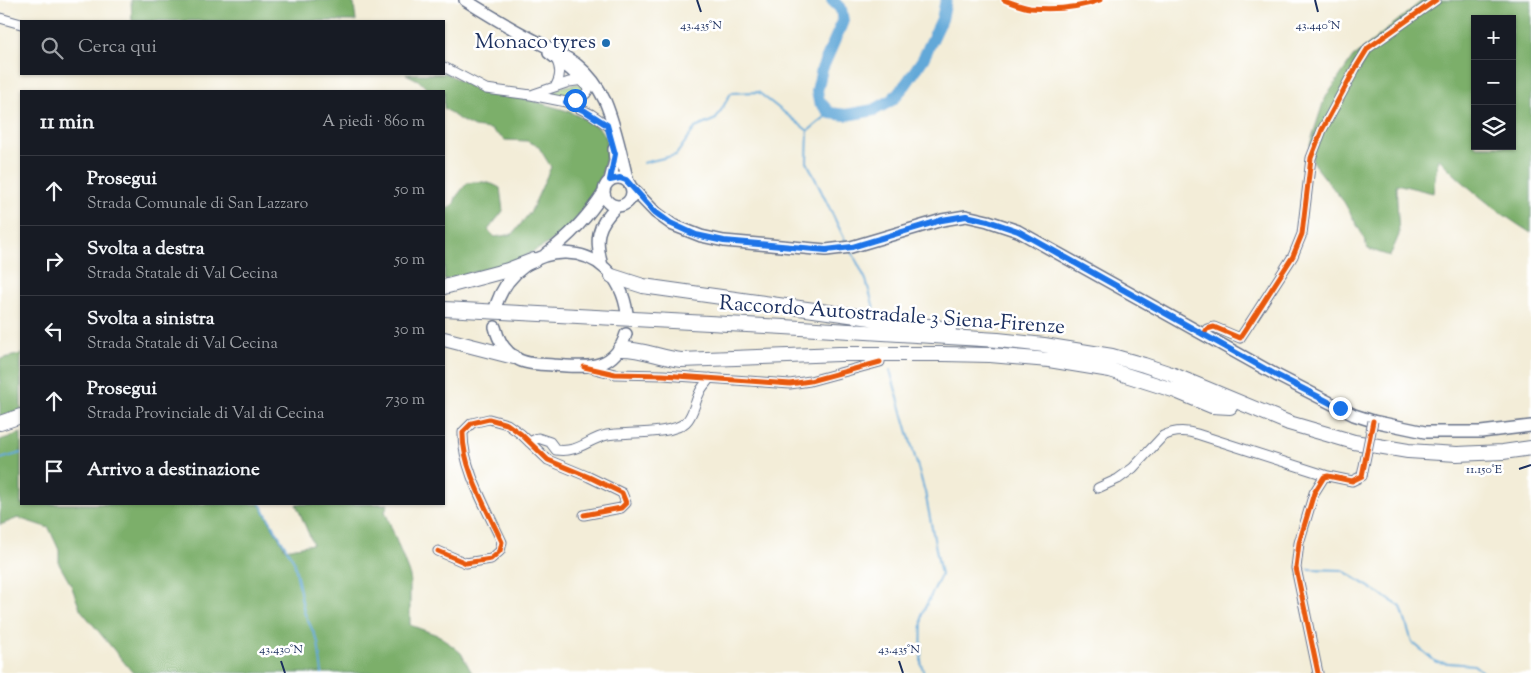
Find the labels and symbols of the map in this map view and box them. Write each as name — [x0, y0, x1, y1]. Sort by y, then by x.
text: 43.435°N — [680, 17, 722, 35]
text: 43.440°N — [1296, 17, 1341, 35]
place label: Monaco tyres — [475, 28, 596, 58]
marker: Monaco tyres — [600, 37, 612, 49]
route start — [564, 89, 587, 112]
street label: Raccordo Autostradale 3 Siena-Firenze — [718, 289, 1066, 343]
route end — [1329, 397, 1352, 420]
text: 11.150°E — [1466, 461, 1503, 479]
text: 43.430°N — [259, 641, 303, 659]
text: 43.435°N — [878, 641, 920, 659]

